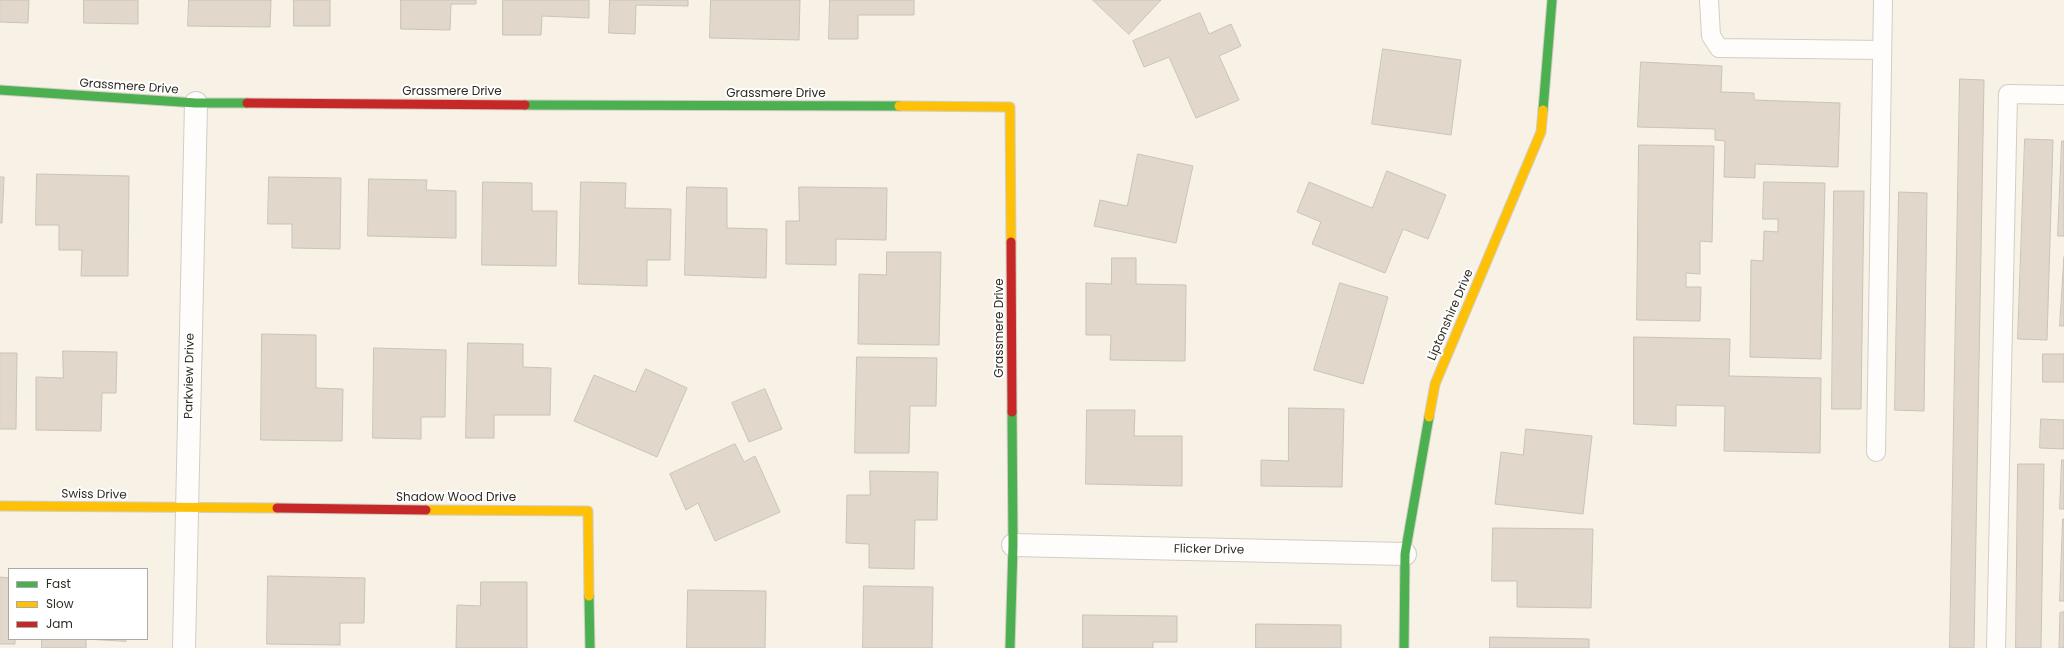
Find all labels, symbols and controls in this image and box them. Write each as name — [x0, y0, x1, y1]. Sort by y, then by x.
street label: Grassmere Drive — [79, 76, 179, 98]
street label: Grassmere Drive — [402, 85, 502, 99]
street label: Grassmere Drive — [726, 87, 826, 101]
street label: Liptonshire Drive — [1425, 267, 1477, 363]
street label: Grassmere Drive — [993, 278, 1007, 378]
street label: Parkview Drive — [182, 333, 198, 419]
street label: Swiss Drive — [61, 487, 127, 503]
street label: Shadow Wood Drive — [396, 491, 516, 505]
street label: Flicker Drive — [1174, 542, 1244, 558]
legend — [8, 568, 148, 640]
text: Fast — [46, 575, 71, 592]
text: Slow — [46, 595, 74, 612]
text: Jam — [46, 615, 73, 632]

